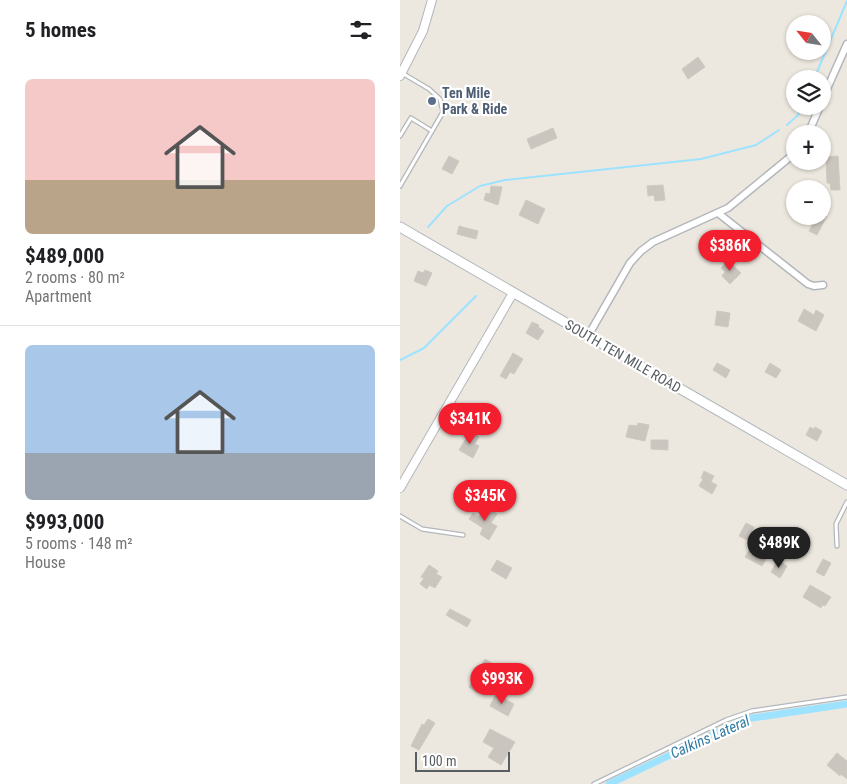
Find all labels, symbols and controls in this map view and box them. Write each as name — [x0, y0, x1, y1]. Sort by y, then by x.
north arrow — [786, 15, 831, 60]
map controls — [786, 15, 831, 225]
icon: filters — [347, 16, 375, 44]
text: 5 homes — [25, 18, 96, 42]
button: layers — [786, 70, 831, 115]
place label: Ten Mile Park & Ride — [442, 85, 508, 117]
marker: Ten Mile Park & Ride — [426, 95, 438, 107]
icon: home — [155, 112, 245, 202]
button: + — [786, 125, 831, 170]
button: − — [786, 180, 831, 225]
pin: $386K — [695, 230, 765, 272]
text: $386K — [709, 236, 751, 255]
text: $489,000 — [25, 244, 104, 268]
text: 2 rooms · 80 m² — [25, 268, 125, 287]
text: Apartment — [25, 287, 92, 306]
street label: SOUTH TEN MILE ROAD — [562, 316, 684, 396]
icon: home — [155, 377, 245, 467]
pin: $341K — [435, 402, 505, 445]
text: $341K — [449, 409, 491, 428]
pin: $345K — [450, 480, 520, 522]
text: $345K — [464, 486, 506, 505]
text: $993,000 — [25, 510, 104, 534]
pin: $489K — [744, 526, 814, 569]
text: $489K — [758, 533, 800, 552]
text: 5 rooms · 148 m² — [25, 534, 133, 553]
text: House — [25, 553, 65, 572]
pin: $993K — [467, 662, 537, 705]
text: $993K — [481, 669, 523, 688]
water label: Calkins Lateral — [667, 711, 753, 763]
scale bar — [415, 749, 510, 772]
text: 100 m — [422, 753, 457, 769]

